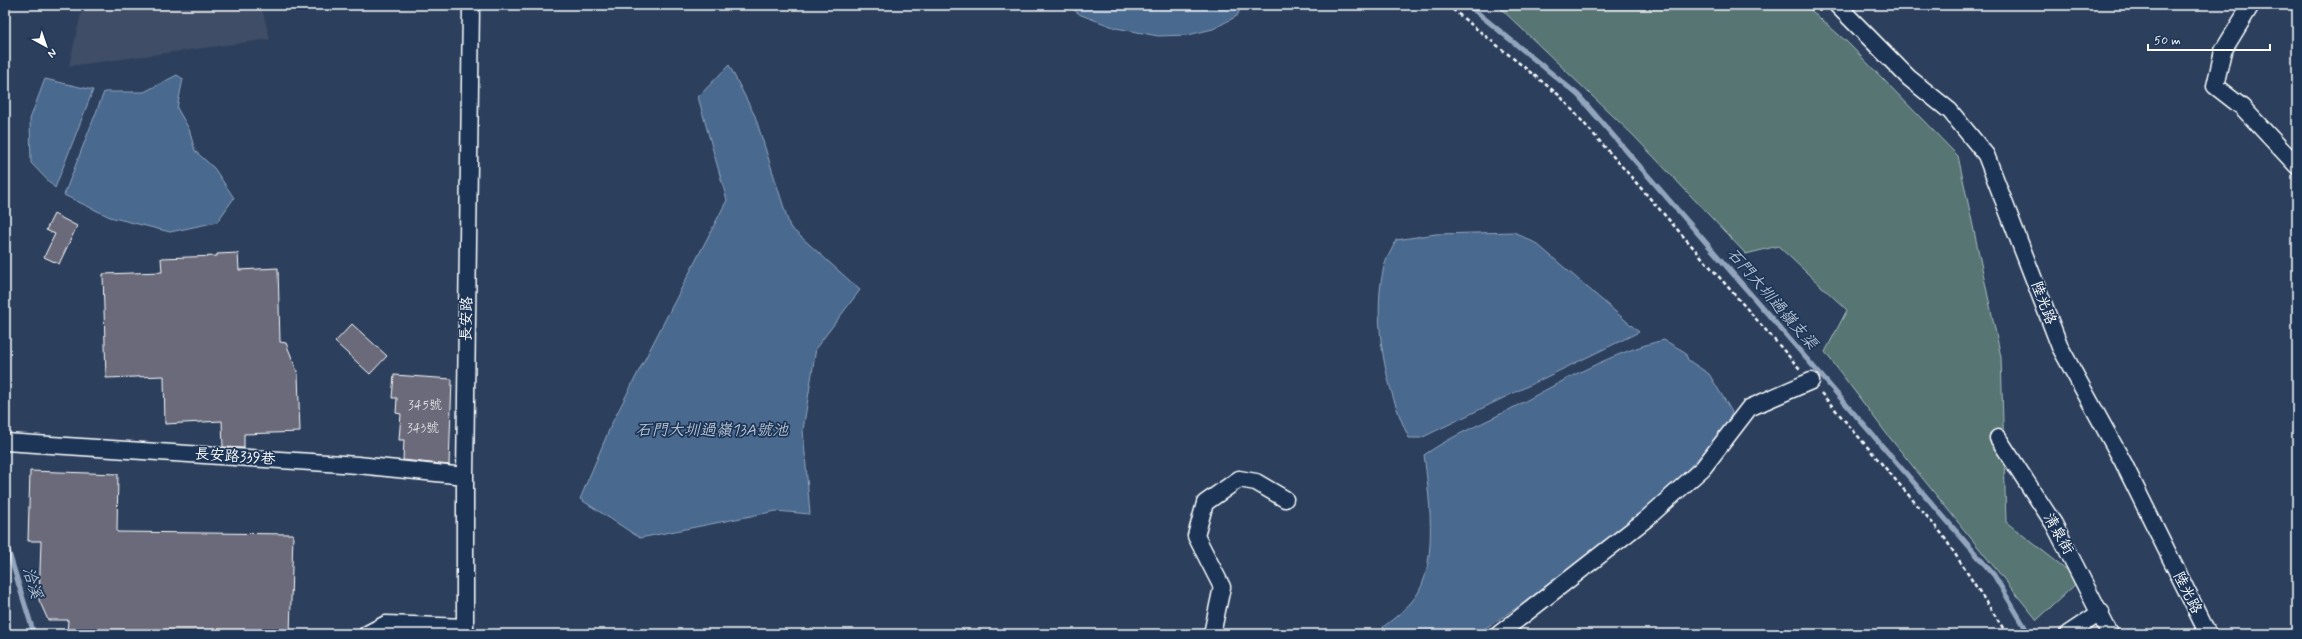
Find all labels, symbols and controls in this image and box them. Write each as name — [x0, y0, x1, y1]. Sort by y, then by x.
north arrow — [26, 26, 66, 66]
scale bar — [2148, 26, 2270, 52]
text: 50 m — [2154, 33, 2181, 49]
text: N — [44, 45, 59, 61]
water label: 石門大圳過嶺支渠 — [1722, 244, 1823, 356]
street label: 陸光路 — [2026, 278, 2060, 328]
street label: 長安路 — [457, 296, 477, 342]
house number: 345號 — [408, 397, 442, 414]
house number: 343號 — [407, 420, 439, 437]
water label: 石門大圳過嶺13A號池 — [636, 420, 789, 441]
street label: 長安路339巷 — [194, 444, 276, 470]
street label: 清泉街 — [2038, 510, 2078, 558]
water label: 洽溪 — [17, 565, 47, 602]
street label: 陸光路 — [2168, 568, 2206, 618]

